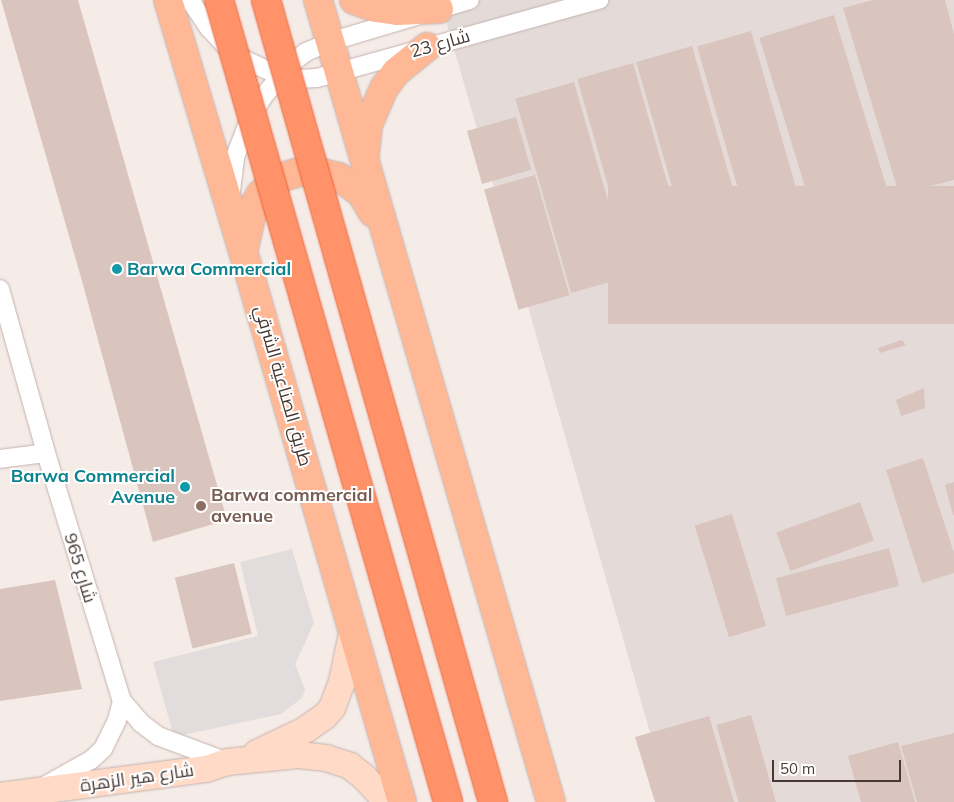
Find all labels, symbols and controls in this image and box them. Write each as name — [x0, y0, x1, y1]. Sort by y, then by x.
street label: شارع 23 — [408, 25, 472, 63]
place label: Barwa Commercial — [127, 258, 291, 280]
marker: Barwa Commercial — [111, 263, 123, 275]
street label: طريق الصناعية الشرقي — [250, 303, 316, 469]
place label: Barwa Commercial Avenue — [11, 466, 175, 508]
marker: Barwa Commercial Avenue — [179, 481, 191, 493]
place label: Barwa commercial avenue — [211, 485, 372, 528]
marker: Barwa commercial avenue — [195, 500, 207, 512]
street label: شارع 965 — [59, 530, 101, 606]
scale bar — [774, 750, 903, 782]
street label: شارع هير الزهرة — [79, 759, 195, 797]
text: 50 m — [780, 759, 815, 778]

